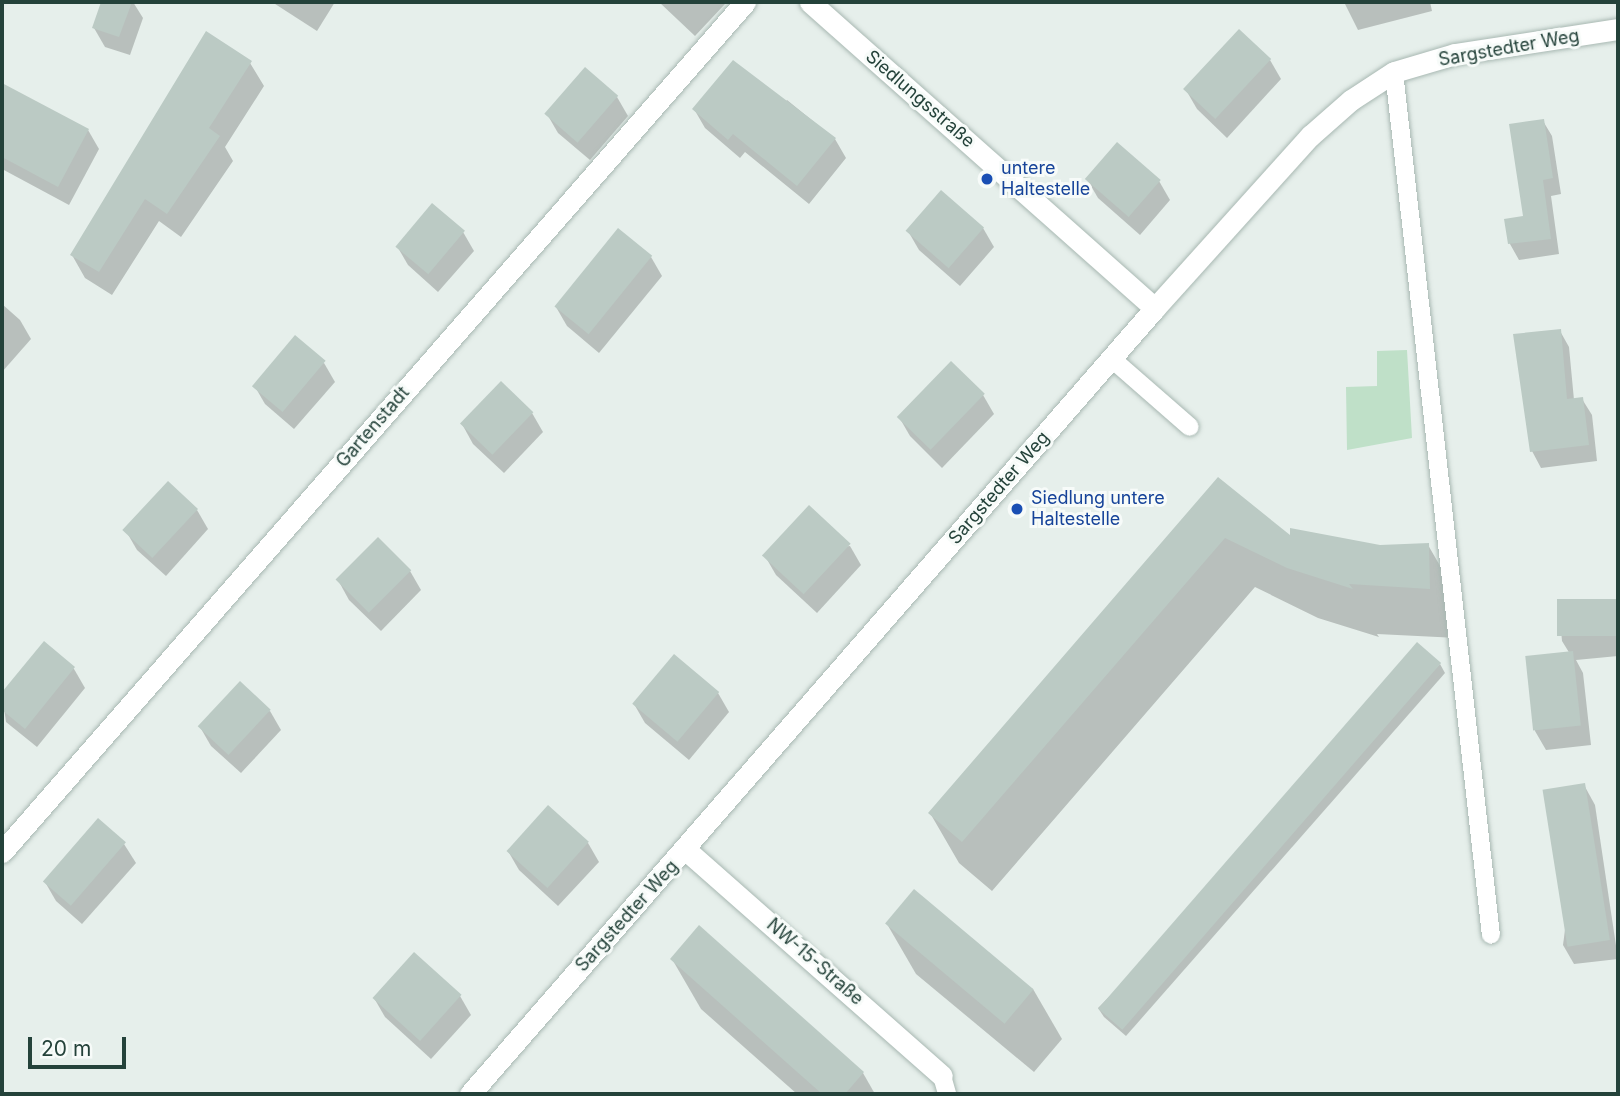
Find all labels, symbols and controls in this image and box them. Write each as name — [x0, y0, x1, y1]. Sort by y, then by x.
street label: Sargstedter Weg — [1437, 25, 1581, 71]
street label: Siedlungsstraße — [861, 46, 979, 152]
place label: untere Haltestelle — [1001, 158, 1090, 200]
marker: untere Haltestelle — [979, 171, 995, 187]
street label: Gartenstadt — [332, 382, 414, 472]
street label: Sargstedter Weg — [944, 427, 1054, 549]
place label: Siedlung untere Haltestelle — [1031, 488, 1165, 530]
marker: Siedlung untere Haltestelle — [1009, 501, 1025, 517]
street label: Sargstedter Weg — [571, 856, 683, 976]
street label: NW-15-Straße — [762, 914, 868, 1010]
scale bar — [32, 1023, 130, 1066]
text: 20 m — [41, 1036, 91, 1061]

